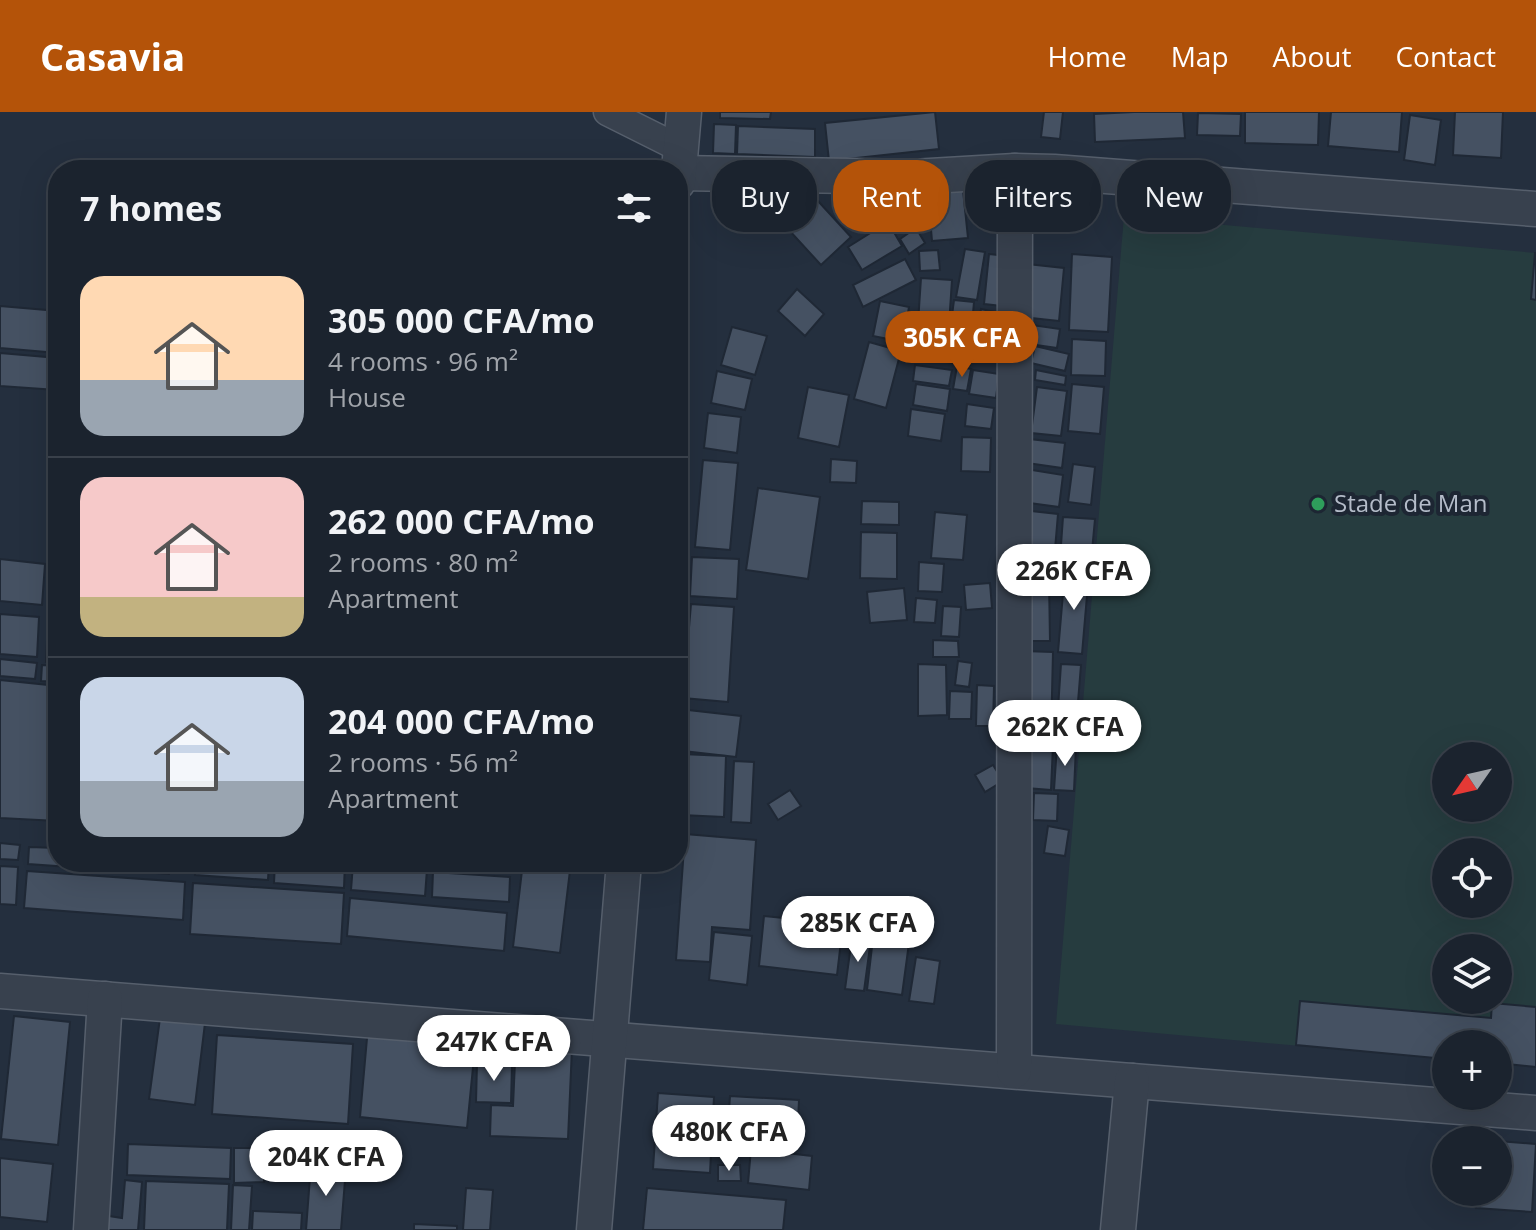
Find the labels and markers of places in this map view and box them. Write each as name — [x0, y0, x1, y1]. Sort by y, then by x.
pin: 305K CFA — [879, 311, 1045, 379]
place label: Stade de Man — [1334, 486, 1487, 519]
marker: Stade de Man — [1309, 495, 1327, 513]
pin: 226K CFA — [991, 544, 1157, 612]
pin: 262K CFA — [982, 700, 1148, 768]
pin: 285K CFA — [775, 896, 941, 964]
pin: 247K CFA — [411, 1015, 577, 1083]
pin: 480K CFA — [646, 1105, 812, 1173]
pin: 204K CFA — [243, 1130, 409, 1198]

